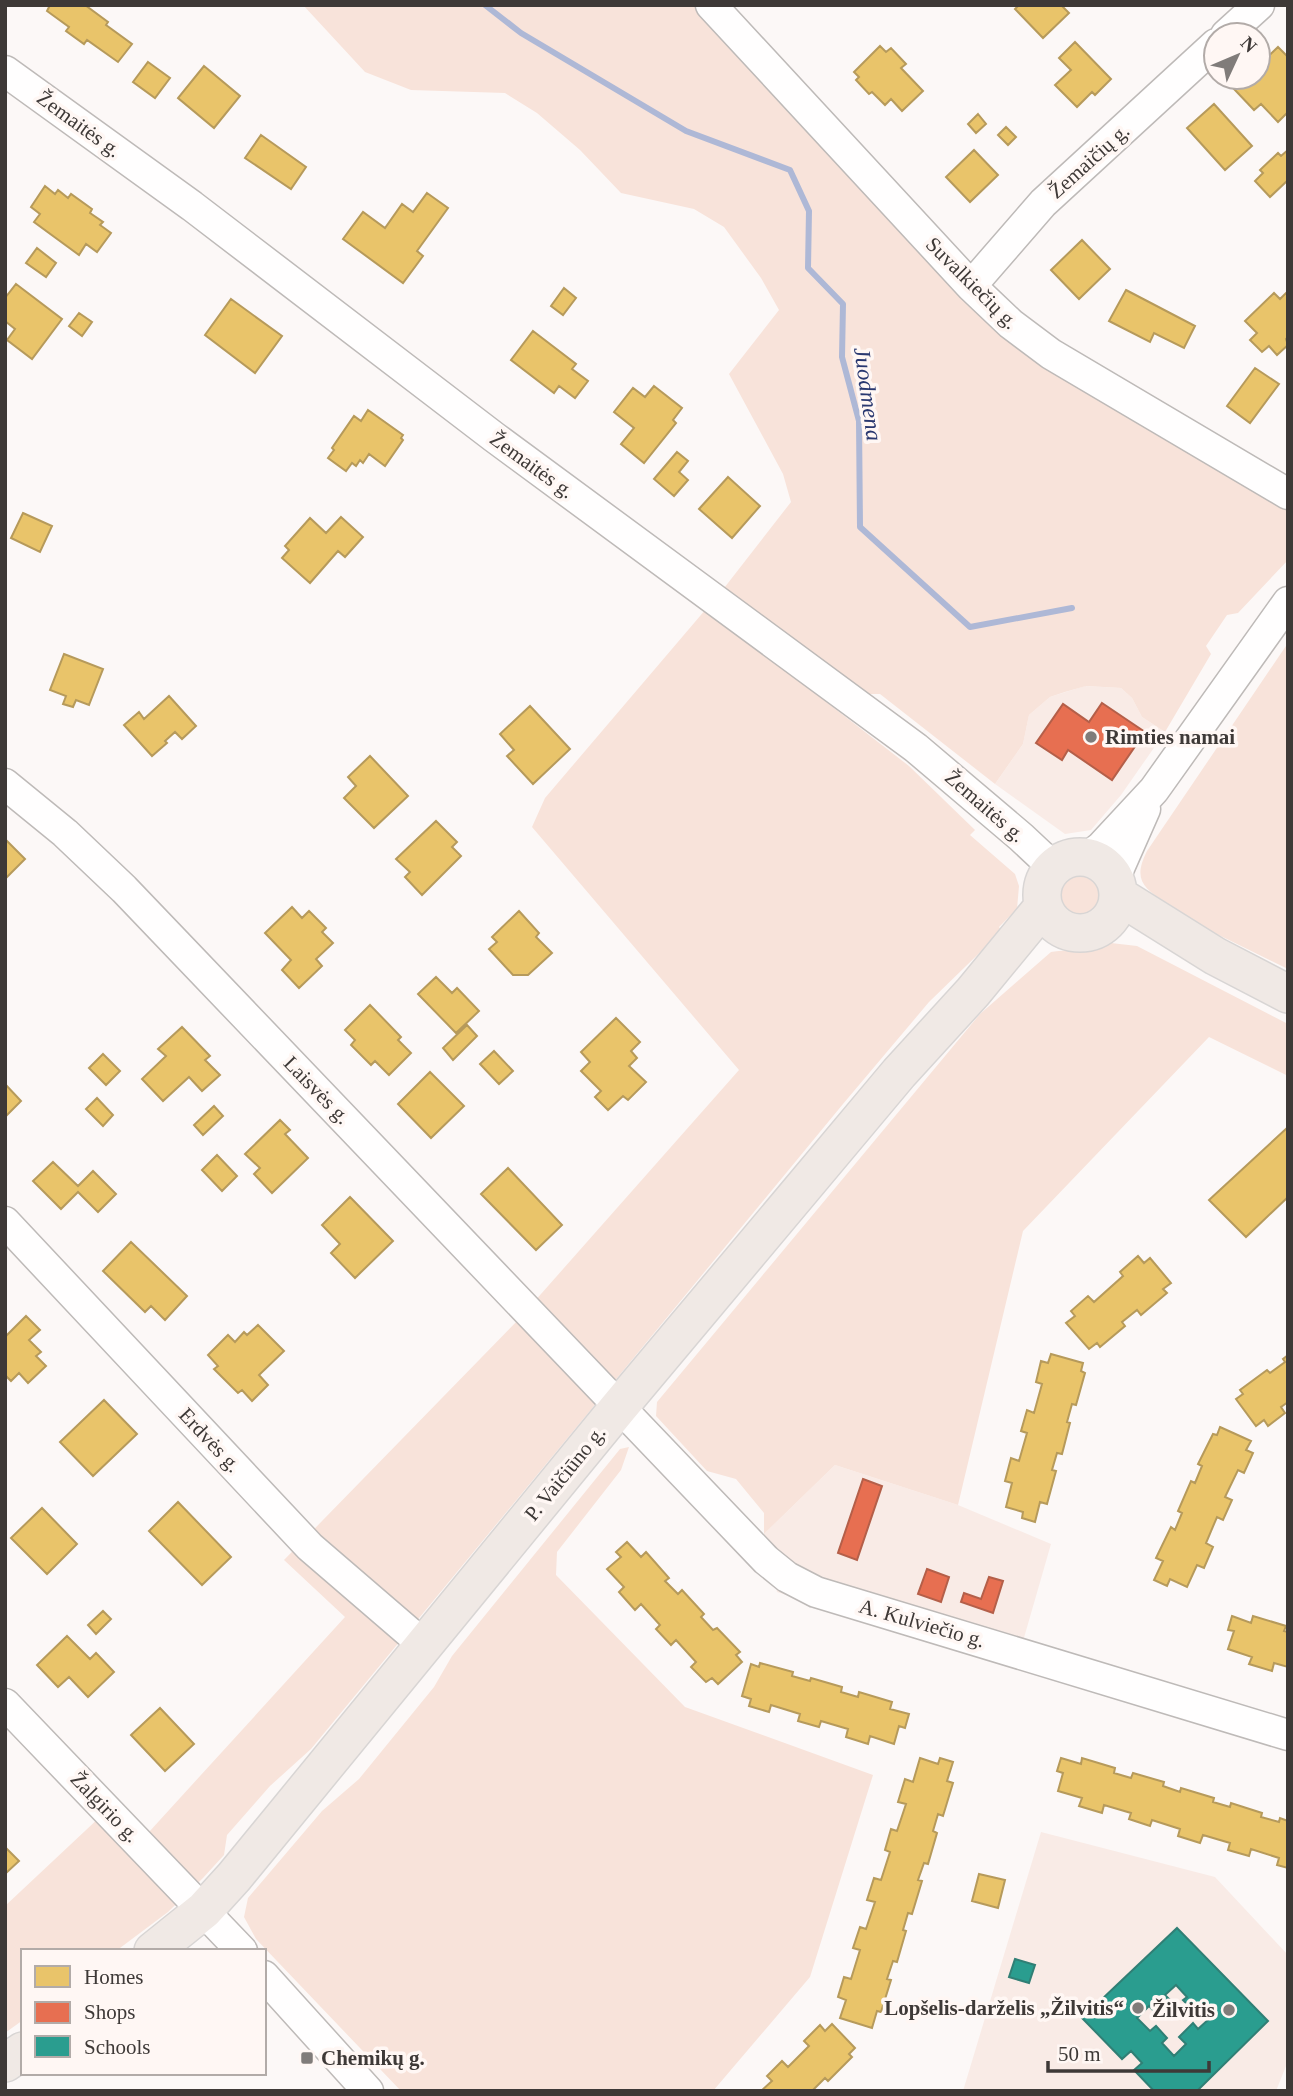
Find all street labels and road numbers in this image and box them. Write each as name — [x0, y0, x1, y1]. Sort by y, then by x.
street label: Žemaitės g. — [32, 85, 126, 163]
street label: Žemaičių g. — [1044, 119, 1134, 203]
street label: Suvalkiečių g. — [921, 232, 1023, 334]
street label: Žemaitės g. — [485, 426, 579, 504]
street label: Žemaitės g. — [940, 765, 1030, 847]
street label: Laisvės g. — [279, 1051, 355, 1129]
street label: Erdvės g. — [174, 1403, 246, 1477]
street label: P. Vaičiūno g. — [519, 1421, 611, 1525]
street label: A. Kulviečio g. — [856, 1594, 988, 1652]
street label: Žalgirio g. — [66, 1767, 144, 1847]

